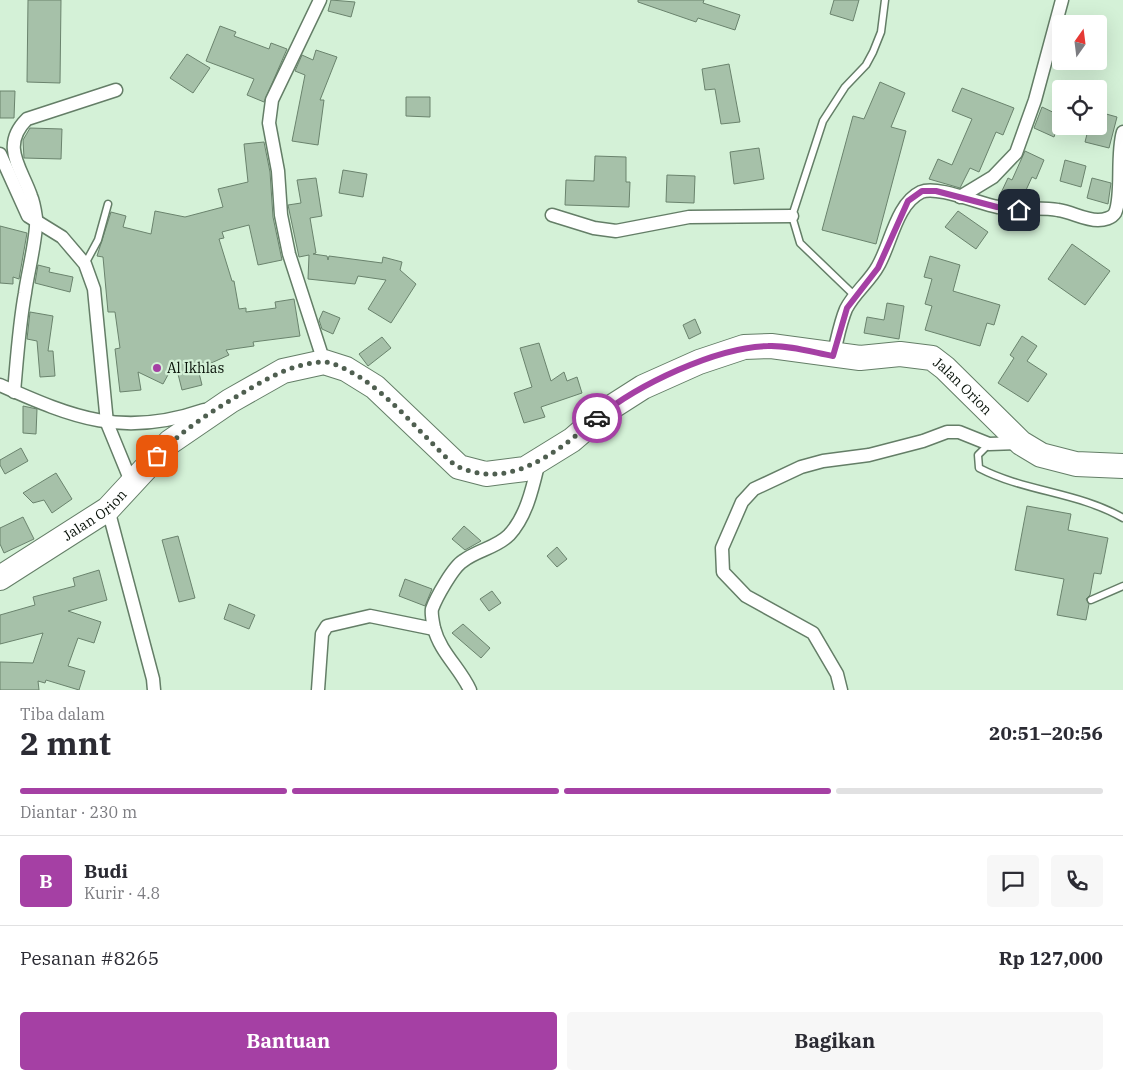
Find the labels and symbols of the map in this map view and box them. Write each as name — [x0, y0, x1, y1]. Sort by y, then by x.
north arrow — [1052, 15, 1108, 70]
pin — [998, 189, 1040, 231]
street label: Jalan Orion — [929, 353, 996, 419]
place label: Al Ikhlas — [167, 359, 225, 377]
marker: Al Ikhlas — [151, 362, 163, 374]
courier — [572, 393, 622, 443]
pin — [136, 435, 178, 477]
street label: Jalan Orion — [59, 486, 131, 545]

